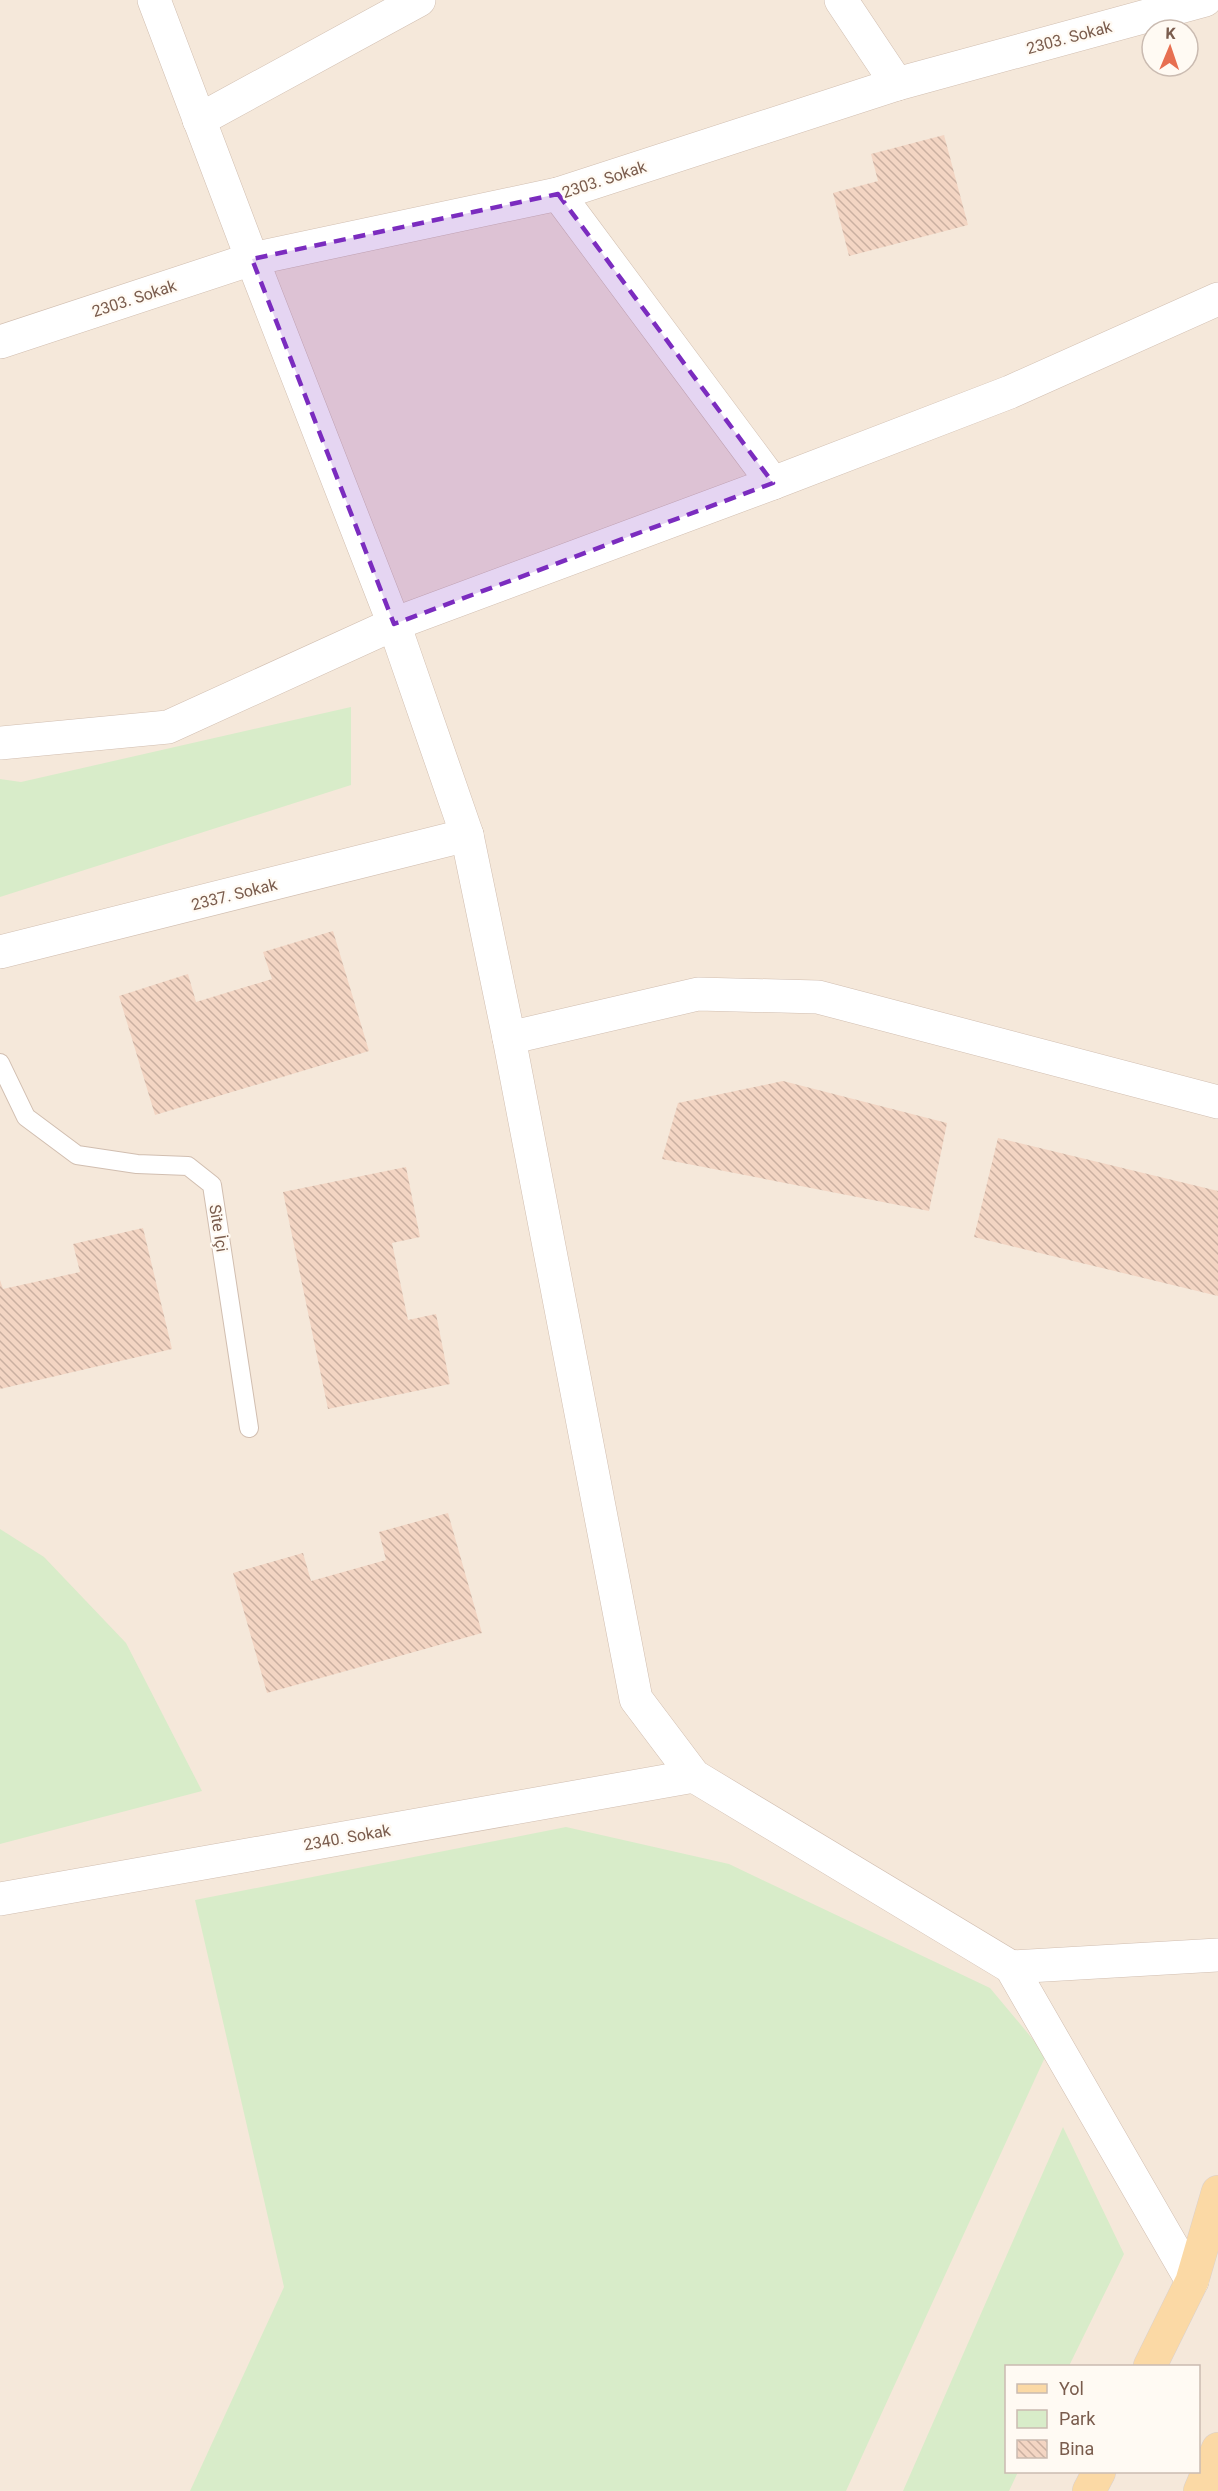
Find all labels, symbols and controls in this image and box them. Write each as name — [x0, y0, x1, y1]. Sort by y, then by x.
street label: 2303. Sokak — [1024, 17, 1115, 58]
north arrow — [1140, 18, 1200, 78]
text: K — [1165, 24, 1177, 43]
street label: 2303. Sokak — [560, 157, 650, 202]
street label: 2303. Sokak — [90, 276, 180, 321]
street label: 2337. Sokak — [189, 874, 280, 914]
street label: Site İçi — [205, 1203, 232, 1253]
street label: 2340. Sokak — [302, 1820, 393, 1854]
legend — [1005, 2365, 1200, 2473]
text: Yol — [1059, 2378, 1084, 2399]
text: Park — [1059, 2408, 1096, 2429]
text: Bina — [1059, 2438, 1094, 2459]

